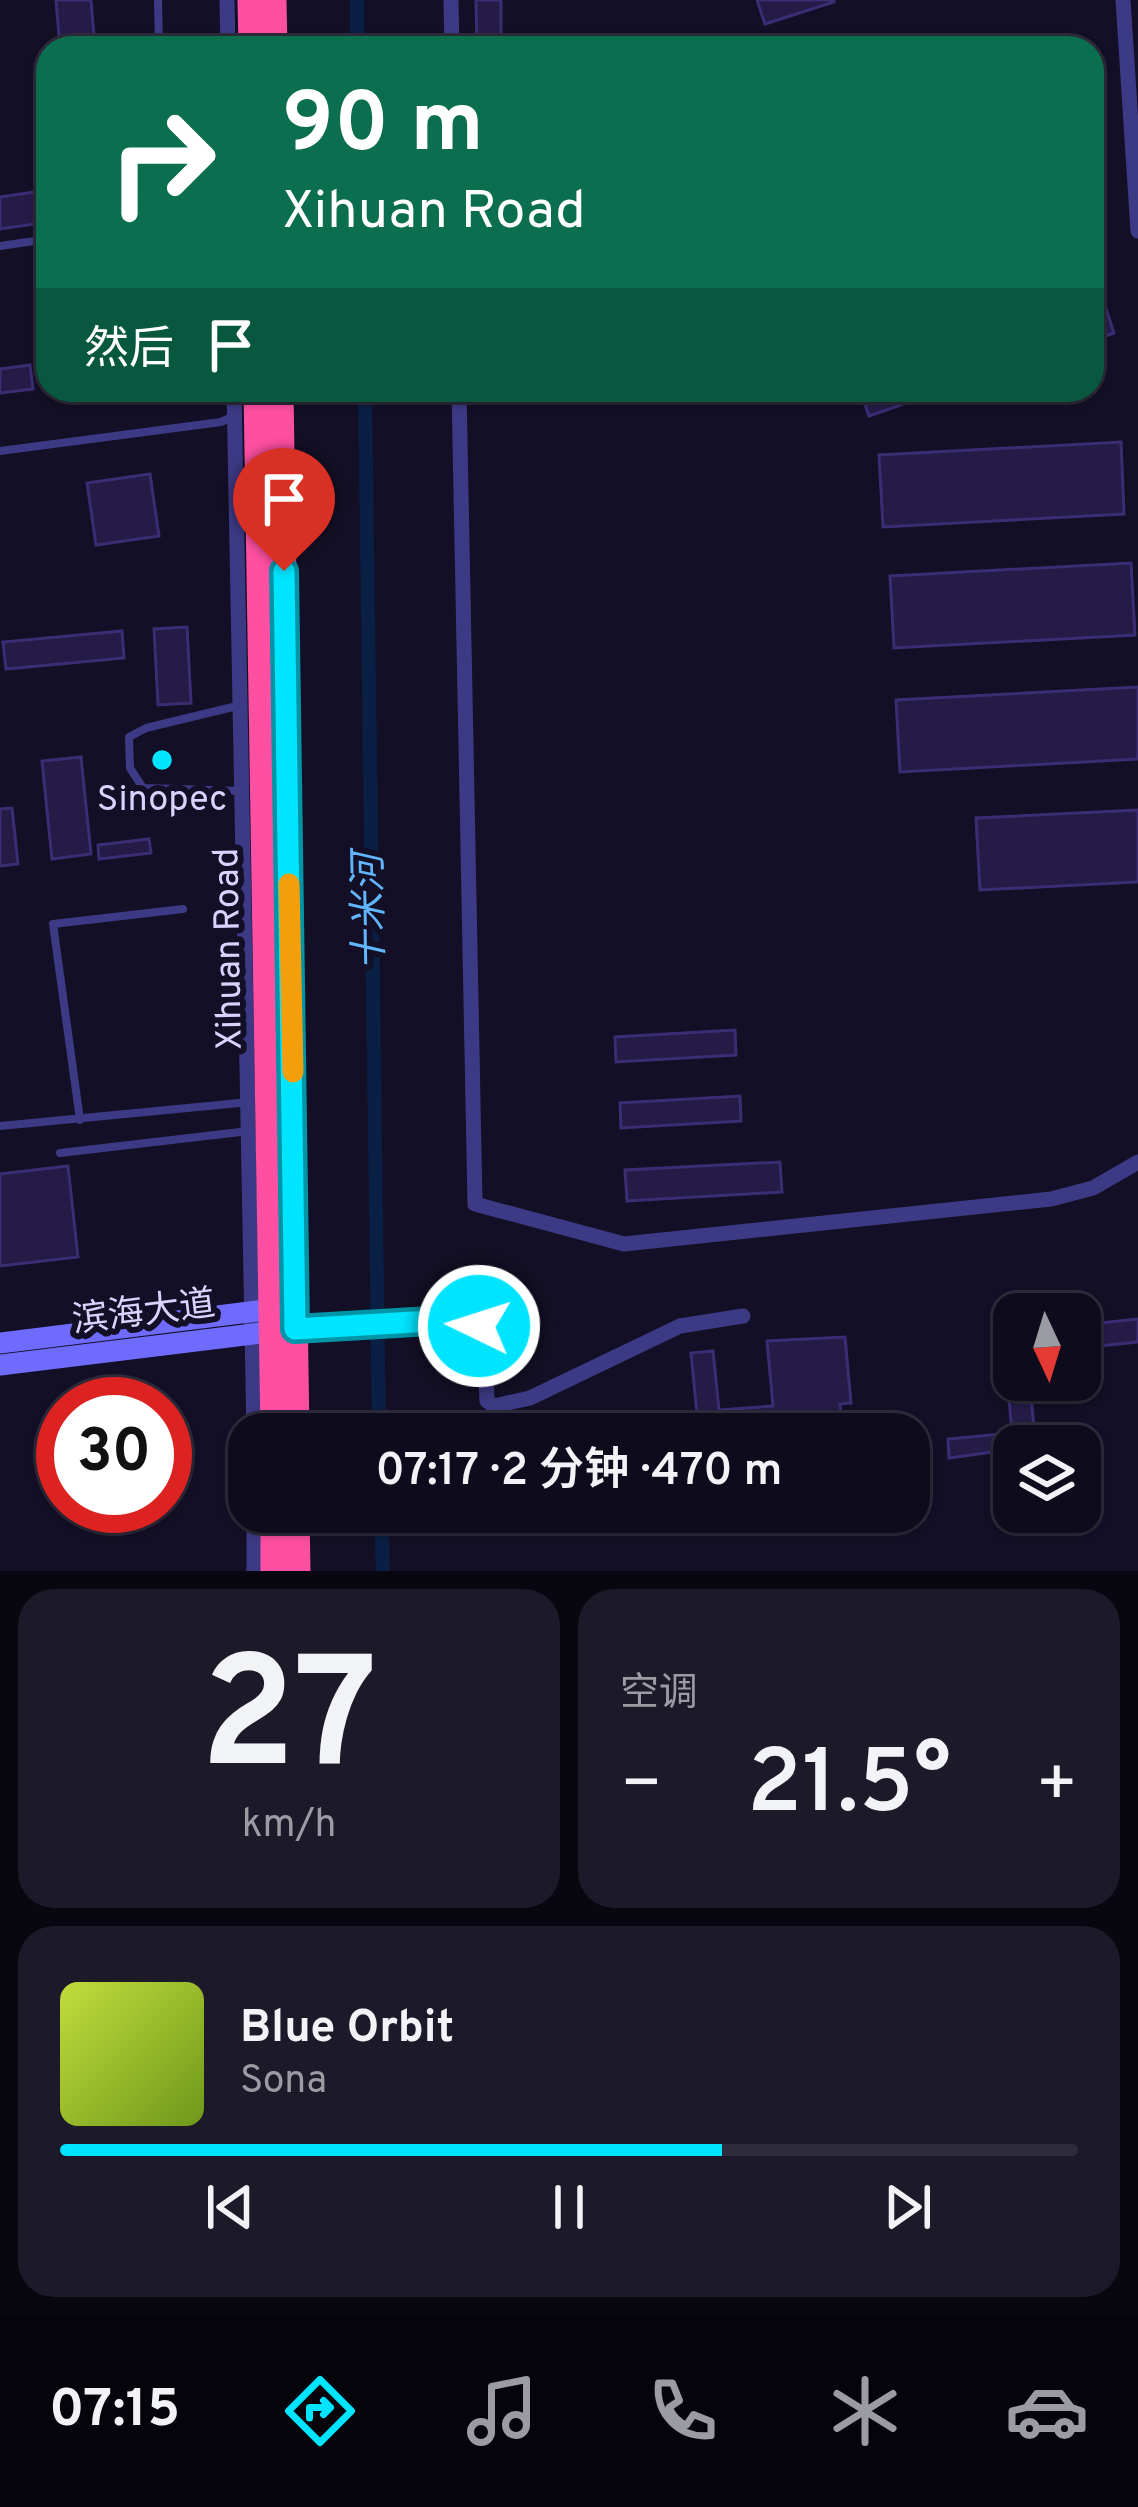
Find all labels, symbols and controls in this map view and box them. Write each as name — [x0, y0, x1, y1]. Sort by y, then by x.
text: 90 m — [282, 75, 484, 181]
icon: right — [84, 84, 240, 240]
text: Xihuan Road — [282, 179, 586, 248]
icon: arrive — [198, 312, 264, 378]
text: 然后 — [84, 323, 174, 380]
pin — [233, 448, 335, 571]
icon: arrive — [251, 466, 317, 532]
marker: Sinopec — [149, 747, 175, 773]
place label: Sinopec — [97, 778, 227, 824]
water label: 十米河 — [346, 846, 398, 971]
street label: Xihuan Road — [205, 847, 255, 1051]
position arrow — [416, 1263, 542, 1389]
street label: 滨海大道 — [70, 1282, 218, 1346]
north arrow — [993, 1293, 1101, 1401]
map controls — [993, 1293, 1101, 1533]
speed limit sign: 30 — [36, 1377, 192, 1533]
button: layers — [993, 1425, 1101, 1533]
text: 07:17 · 2 分钟 · 470 m — [375, 1444, 783, 1501]
text: 27 — [200, 1625, 378, 1823]
text: 空调 — [620, 1671, 698, 1720]
text: 21.5° — [747, 1731, 951, 1844]
text: − — [620, 1746, 663, 1829]
text: + — [1035, 1746, 1078, 1829]
text: km/h — [242, 1802, 336, 1851]
text: Blue Orbit — [240, 2001, 454, 2058]
text: Sona — [240, 2058, 327, 2107]
icon: previous — [197, 2174, 263, 2240]
icon: pause — [536, 2174, 602, 2240]
icon: next — [875, 2174, 941, 2240]
icon: directions — [278, 2369, 362, 2453]
icon: music — [460, 2369, 544, 2453]
icon: phone — [641, 2369, 725, 2453]
icon: climate — [823, 2369, 907, 2453]
icon: car — [1005, 2369, 1089, 2453]
text: 07:15 — [49, 2377, 180, 2446]

